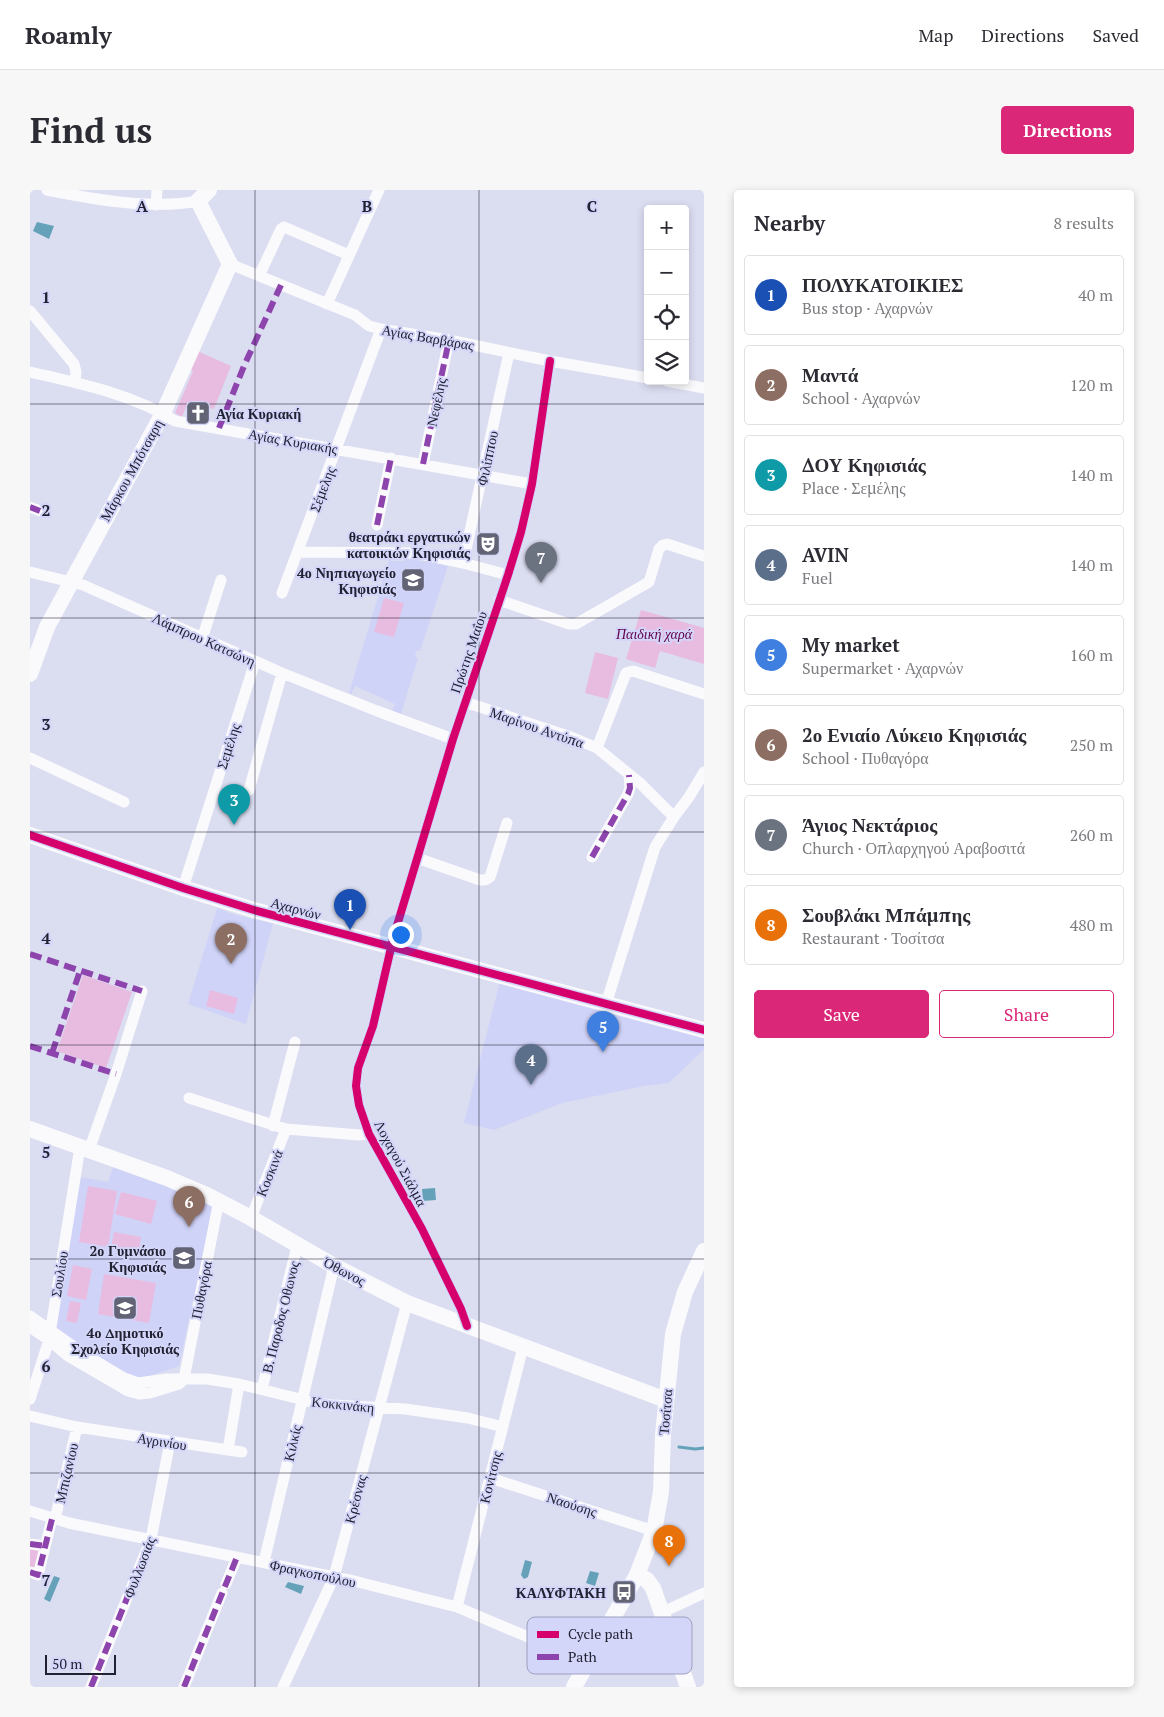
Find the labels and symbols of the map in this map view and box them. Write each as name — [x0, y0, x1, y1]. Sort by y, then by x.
text: A — [136, 195, 148, 217]
text: B — [362, 195, 372, 217]
text: C — [587, 195, 597, 217]
text: 1 — [41, 286, 51, 308]
street label: Αγίας Βαρβάρας — [380, 320, 476, 355]
street label: Νεφέλης — [422, 375, 451, 428]
church icon: Αγία Κυριακή — [185, 400, 211, 426]
place label: Αγία Κυριακή — [216, 404, 301, 423]
street label: Μάρκου Μπότσαρη — [95, 416, 167, 524]
street label: Αγίας Κυριακής — [247, 424, 340, 458]
street label: Φιλίππου — [472, 429, 502, 487]
street label: Σέμελης — [305, 463, 340, 515]
text: 2 — [41, 499, 51, 521]
place label: θεατράκι εργατικών κατοικιών Κηφισιάς — [347, 527, 471, 562]
theatre icon: θεατράκι εργατικών κατοικιών Κηφισιάς — [475, 531, 501, 557]
pin: 7 — [525, 542, 557, 583]
place label: 4ο Νηπιαγωγείο Κηφισιάς — [297, 563, 397, 598]
school or university icon: 4ο Νηπιαγωγείο Κηφισιάς — [400, 567, 426, 593]
street label: Λάμπρου Κατσώνη — [149, 608, 259, 670]
street label: Πρώτης Μαΐου — [445, 608, 491, 696]
park label: Παιδική χαρά — [615, 624, 693, 643]
street label: Μαρίνου Αντύπα — [488, 702, 587, 752]
text: 3 — [41, 713, 51, 735]
street label: Σεμέλης — [212, 720, 245, 772]
pin: 3 — [218, 784, 250, 825]
pin: 1 — [334, 889, 366, 930]
street label: Αχαρνών — [269, 892, 323, 924]
your location — [388, 922, 414, 948]
pin: 2 — [215, 923, 247, 964]
text: 4 — [41, 927, 51, 949]
pin: 5 — [587, 1011, 619, 1052]
pin: 4 — [515, 1044, 547, 1085]
street label: Λοχαγού Σιάλμα — [370, 1116, 432, 1210]
text: 5 — [41, 1141, 51, 1163]
street label: Κοσκινά — [251, 1146, 287, 1199]
pin: 6 — [173, 1186, 205, 1227]
place label: 2ο Γυμνάσιο Κηφισιάς — [89, 1241, 167, 1276]
school or university icon: 2ο Γυμνάσιο Κηφισιάς — [171, 1245, 197, 1271]
street label: Σουλίου — [46, 1249, 72, 1298]
street label: Όθωνος — [320, 1252, 370, 1290]
street label: Β. Παροδος Οθωνος — [257, 1258, 303, 1375]
street label: Πυθαγόρα — [186, 1259, 216, 1321]
school or university icon: 4ο Δημοτικό Σχολείο Κηφισιάς — [112, 1295, 138, 1321]
place label: 4ο Δημοτικό Σχολείο Κηφισιάς — [71, 1323, 180, 1358]
text: 6 — [41, 1355, 51, 1377]
street label: Τοσίτσα — [654, 1387, 677, 1436]
street label: Κοκκινάκη — [311, 1391, 375, 1417]
street label: Κιλκίς — [279, 1422, 306, 1463]
street label: Αγρινίου — [136, 1428, 188, 1454]
street label: Μπιζανίου — [50, 1441, 82, 1505]
street label: Κονίτσης — [474, 1448, 506, 1505]
street label: Κρέσνας — [339, 1472, 371, 1525]
street label: Ναούσης — [544, 1487, 600, 1521]
pin: 8 — [653, 1525, 685, 1566]
street label: Φυλλωσιάς — [119, 1533, 160, 1600]
street label: Φραγκοπούλου — [268, 1555, 358, 1591]
text: 7 — [41, 1569, 51, 1591]
bus stop icon: ΚΑΛΥΦΤΑΚΗ — [611, 1579, 637, 1605]
place label: ΚΑΛΥΦΤΑΚΗ — [516, 1583, 606, 1602]
legend — [527, 1617, 692, 1674]
text: Cycle path — [568, 1624, 633, 1643]
text: Path — [568, 1647, 597, 1666]
scale bar — [45, 1652, 116, 1675]

